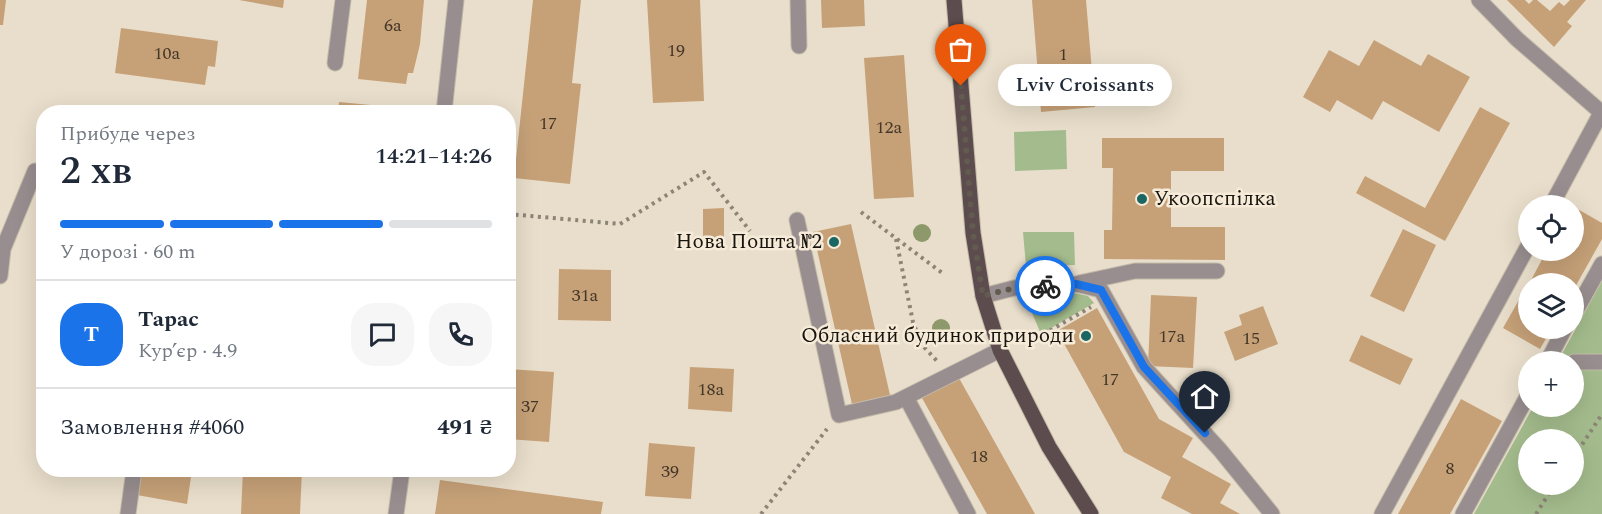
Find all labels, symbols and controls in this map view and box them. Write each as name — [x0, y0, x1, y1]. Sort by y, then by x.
house number: 6а — [384, 12, 402, 39]
pin — [935, 24, 986, 86]
icon: bag — [944, 33, 977, 66]
house number: 19 — [667, 37, 685, 64]
house number: 10а — [154, 40, 181, 67]
house number: 1 — [1059, 41, 1068, 68]
callout: Lviv Croissants — [997, 65, 1171, 107]
text: Lviv Croissants — [1015, 70, 1155, 100]
house number: 17 — [539, 110, 557, 137]
house number: 12а — [876, 114, 903, 141]
text: Прибуде через — [60, 119, 195, 149]
text: 14:21–14:26 — [375, 140, 492, 173]
text: 2 хв — [60, 142, 132, 201]
place label: Укоопспілка — [1154, 183, 1276, 215]
marker: Укоопспілка — [1135, 192, 1149, 206]
map controls — [1518, 195, 1584, 495]
button: locate — [1518, 195, 1584, 261]
place label: Нова Пошта №2 — [676, 226, 822, 258]
marker: Нова Пошта №2 — [827, 235, 841, 249]
text: У дорозі · 60 m — [60, 237, 195, 267]
courier — [1015, 256, 1075, 316]
icon: bike — [1029, 270, 1062, 303]
button: layers — [1518, 273, 1584, 339]
house number: 31а — [572, 282, 599, 309]
text: Тарас — [138, 303, 199, 336]
button: chat — [351, 303, 414, 366]
button: phone — [429, 303, 492, 366]
text: Т — [84, 318, 99, 351]
place label: Обласний будинок природи — [801, 320, 1074, 352]
house number: 17а — [1159, 323, 1186, 350]
house number: 15 — [1242, 325, 1260, 352]
marker: Обласний будинок природи — [1079, 329, 1093, 343]
text: Кур’єр · 4.9 — [138, 336, 237, 366]
button: + — [1518, 351, 1584, 417]
house number: 17 — [1101, 366, 1119, 393]
pin — [1179, 371, 1230, 433]
house number: 18а — [698, 376, 725, 403]
icon: home — [1188, 380, 1221, 413]
house number: 37 — [521, 393, 539, 420]
text: Замовлення #4060 — [60, 411, 244, 444]
text: 491 ₴ — [437, 411, 492, 444]
button: − — [1518, 429, 1584, 495]
house number: 18 — [970, 443, 988, 470]
house number: 8 — [1446, 455, 1455, 482]
house number: 39 — [661, 458, 679, 485]

